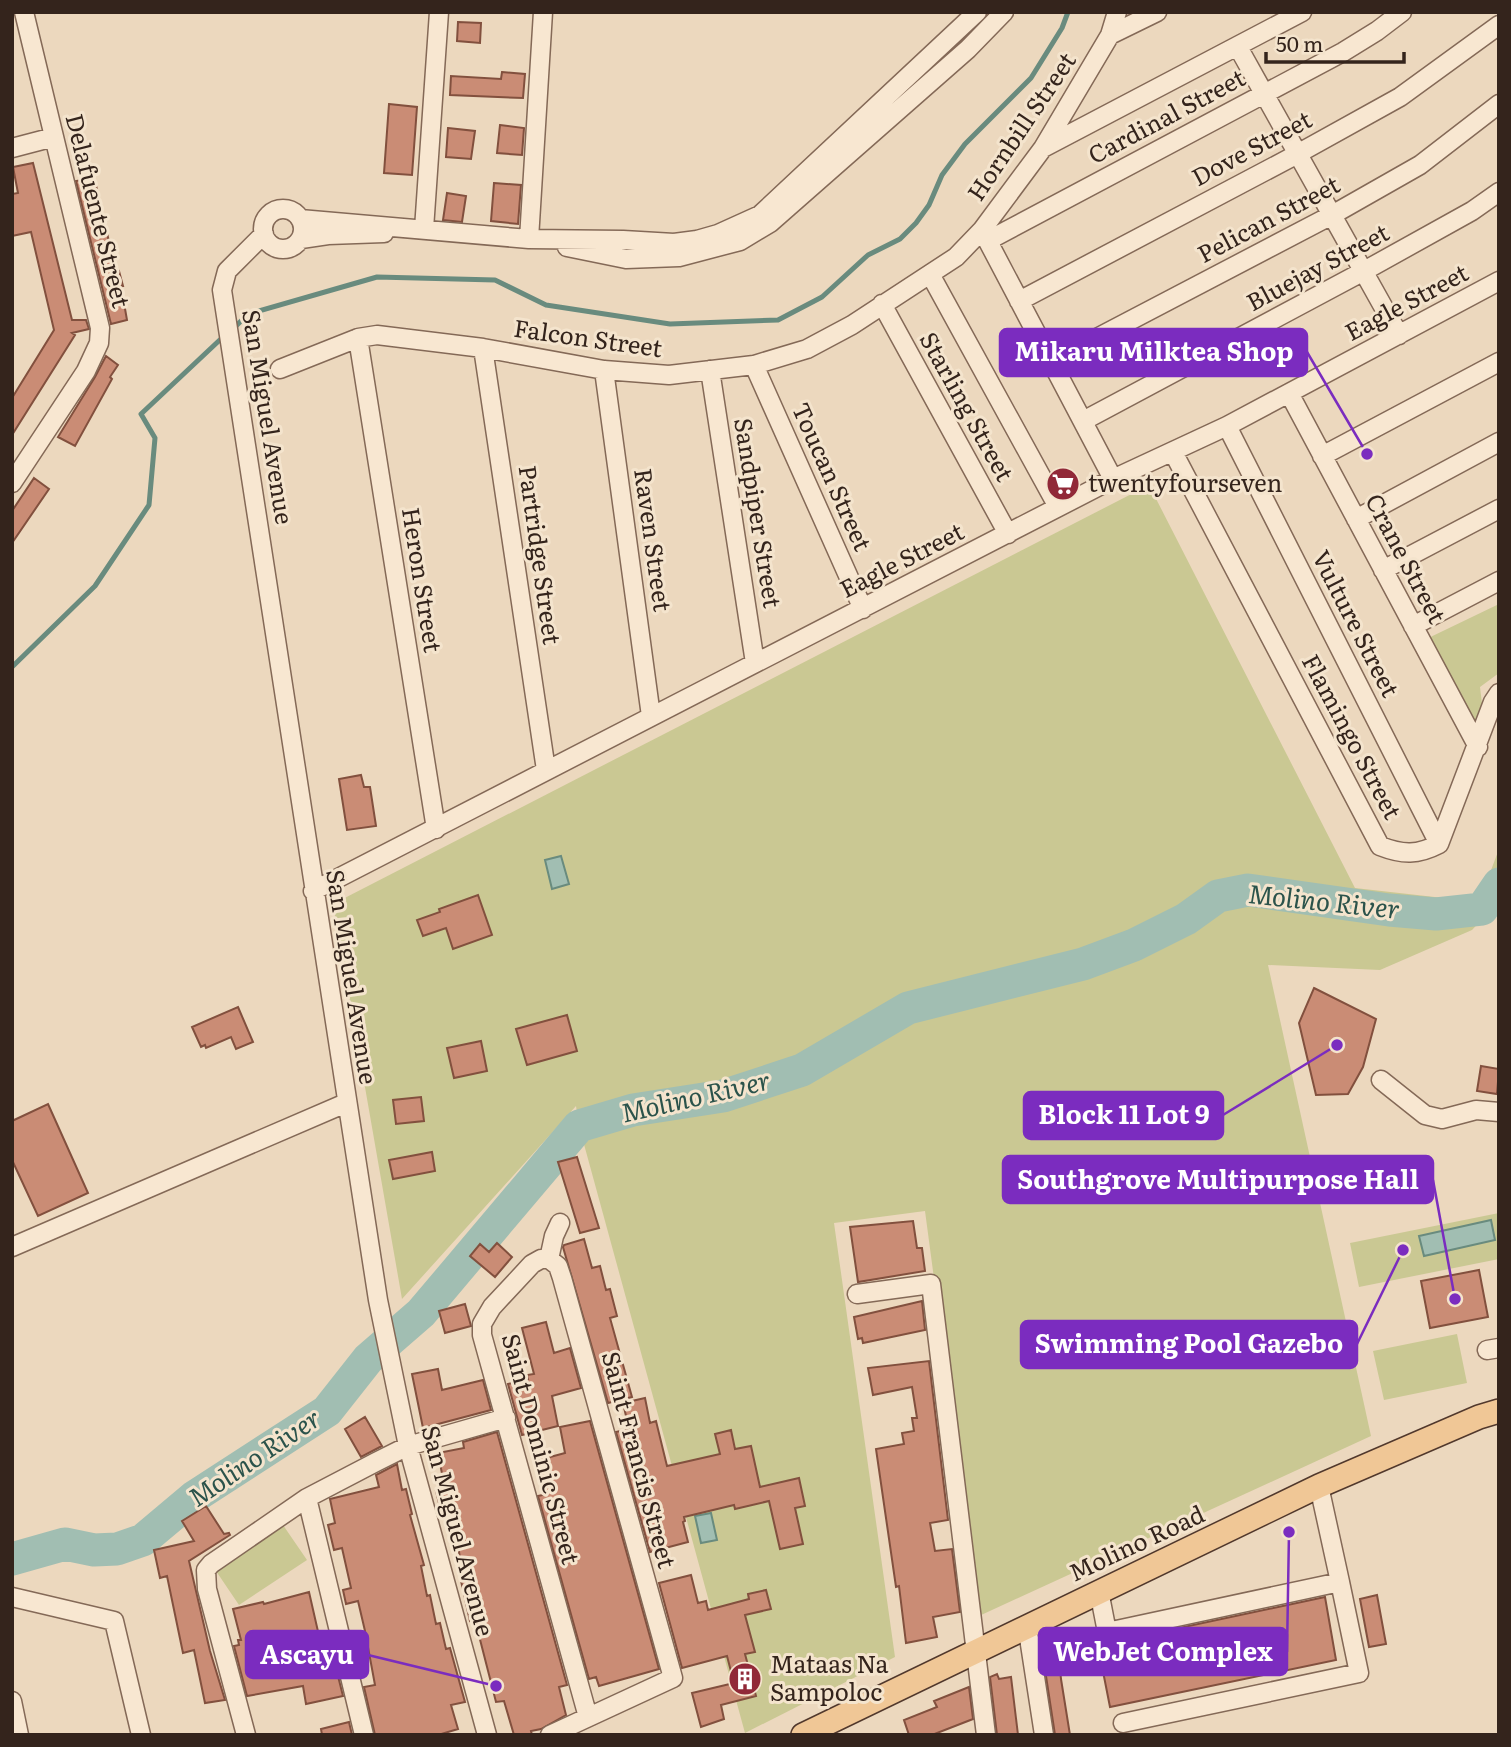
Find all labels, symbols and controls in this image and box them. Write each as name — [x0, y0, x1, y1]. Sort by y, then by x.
scale bar — [1266, 21, 1404, 65]
text: 50 m — [1276, 27, 1323, 58]
street label: Hornbill Street — [957, 44, 1083, 207]
street label: Cardinal Street — [1081, 59, 1251, 171]
street label: Dove Street — [1185, 100, 1317, 193]
street label: Delafuente Street — [58, 110, 141, 311]
street label: Pelican Street — [1190, 165, 1345, 270]
street label: Bluejay Street — [1239, 213, 1395, 318]
street label: Eagle Street — [1338, 253, 1474, 348]
street label: San Miguel Avenue — [235, 307, 304, 527]
street label: Falcon Street — [512, 309, 665, 364]
street label: Starling Street — [913, 325, 1024, 487]
callout: Mikaru Milktea Shop — [1000, 329, 1307, 376]
text: Mikaru Milktea Shop — [1015, 330, 1293, 369]
street label: Toucan Street — [785, 396, 882, 556]
street label: Sandpiper Street — [727, 415, 792, 610]
street label: Partridge Street — [512, 463, 571, 647]
place label: twentyfourseven — [1088, 464, 1283, 499]
supermarket icon: twentyfourseven — [1044, 465, 1082, 503]
street label: Raven Street — [627, 466, 682, 614]
street label: Crane Street — [1358, 487, 1456, 629]
street label: Heron Street — [395, 505, 452, 655]
street label: Eagle Street — [833, 512, 969, 605]
street label: Vulture Street — [1305, 543, 1409, 703]
street label: Flamingo Street — [1295, 647, 1412, 825]
street label: San Miguel Avenue — [319, 867, 388, 1087]
water label: Molino River — [1247, 872, 1402, 927]
water label: Molino River — [617, 1058, 774, 1131]
callout: Block 11 Lot 9 — [1024, 1092, 1223, 1139]
text: Block 11 Lot 9 — [1038, 1093, 1210, 1132]
callout: Southgrove Multipurpose Hall — [1003, 1156, 1433, 1203]
text: Southgrove Multipurpose Hall — [1017, 1158, 1419, 1197]
callout: Swimming Pool Gazebo — [1021, 1321, 1357, 1368]
text: Swimming Pool Gazebo — [1035, 1322, 1343, 1361]
street label: Saint Dominic Street — [495, 1329, 590, 1568]
street label: Saint Francis Street — [595, 1347, 686, 1572]
water label: Molino River — [180, 1397, 328, 1515]
street label: San Miguel Avenue — [414, 1421, 504, 1640]
street label: Molino Road — [1062, 1495, 1210, 1588]
callout: WebJet Complex — [1039, 1628, 1287, 1675]
text: WebJet Complex — [1053, 1630, 1273, 1669]
callout: Ascayu — [246, 1631, 368, 1678]
text: Ascayu — [260, 1633, 354, 1672]
place label: Mataas Na Sampoloc — [770, 1645, 888, 1708]
building icon: Mataas Na Sampoloc — [726, 1660, 764, 1698]

